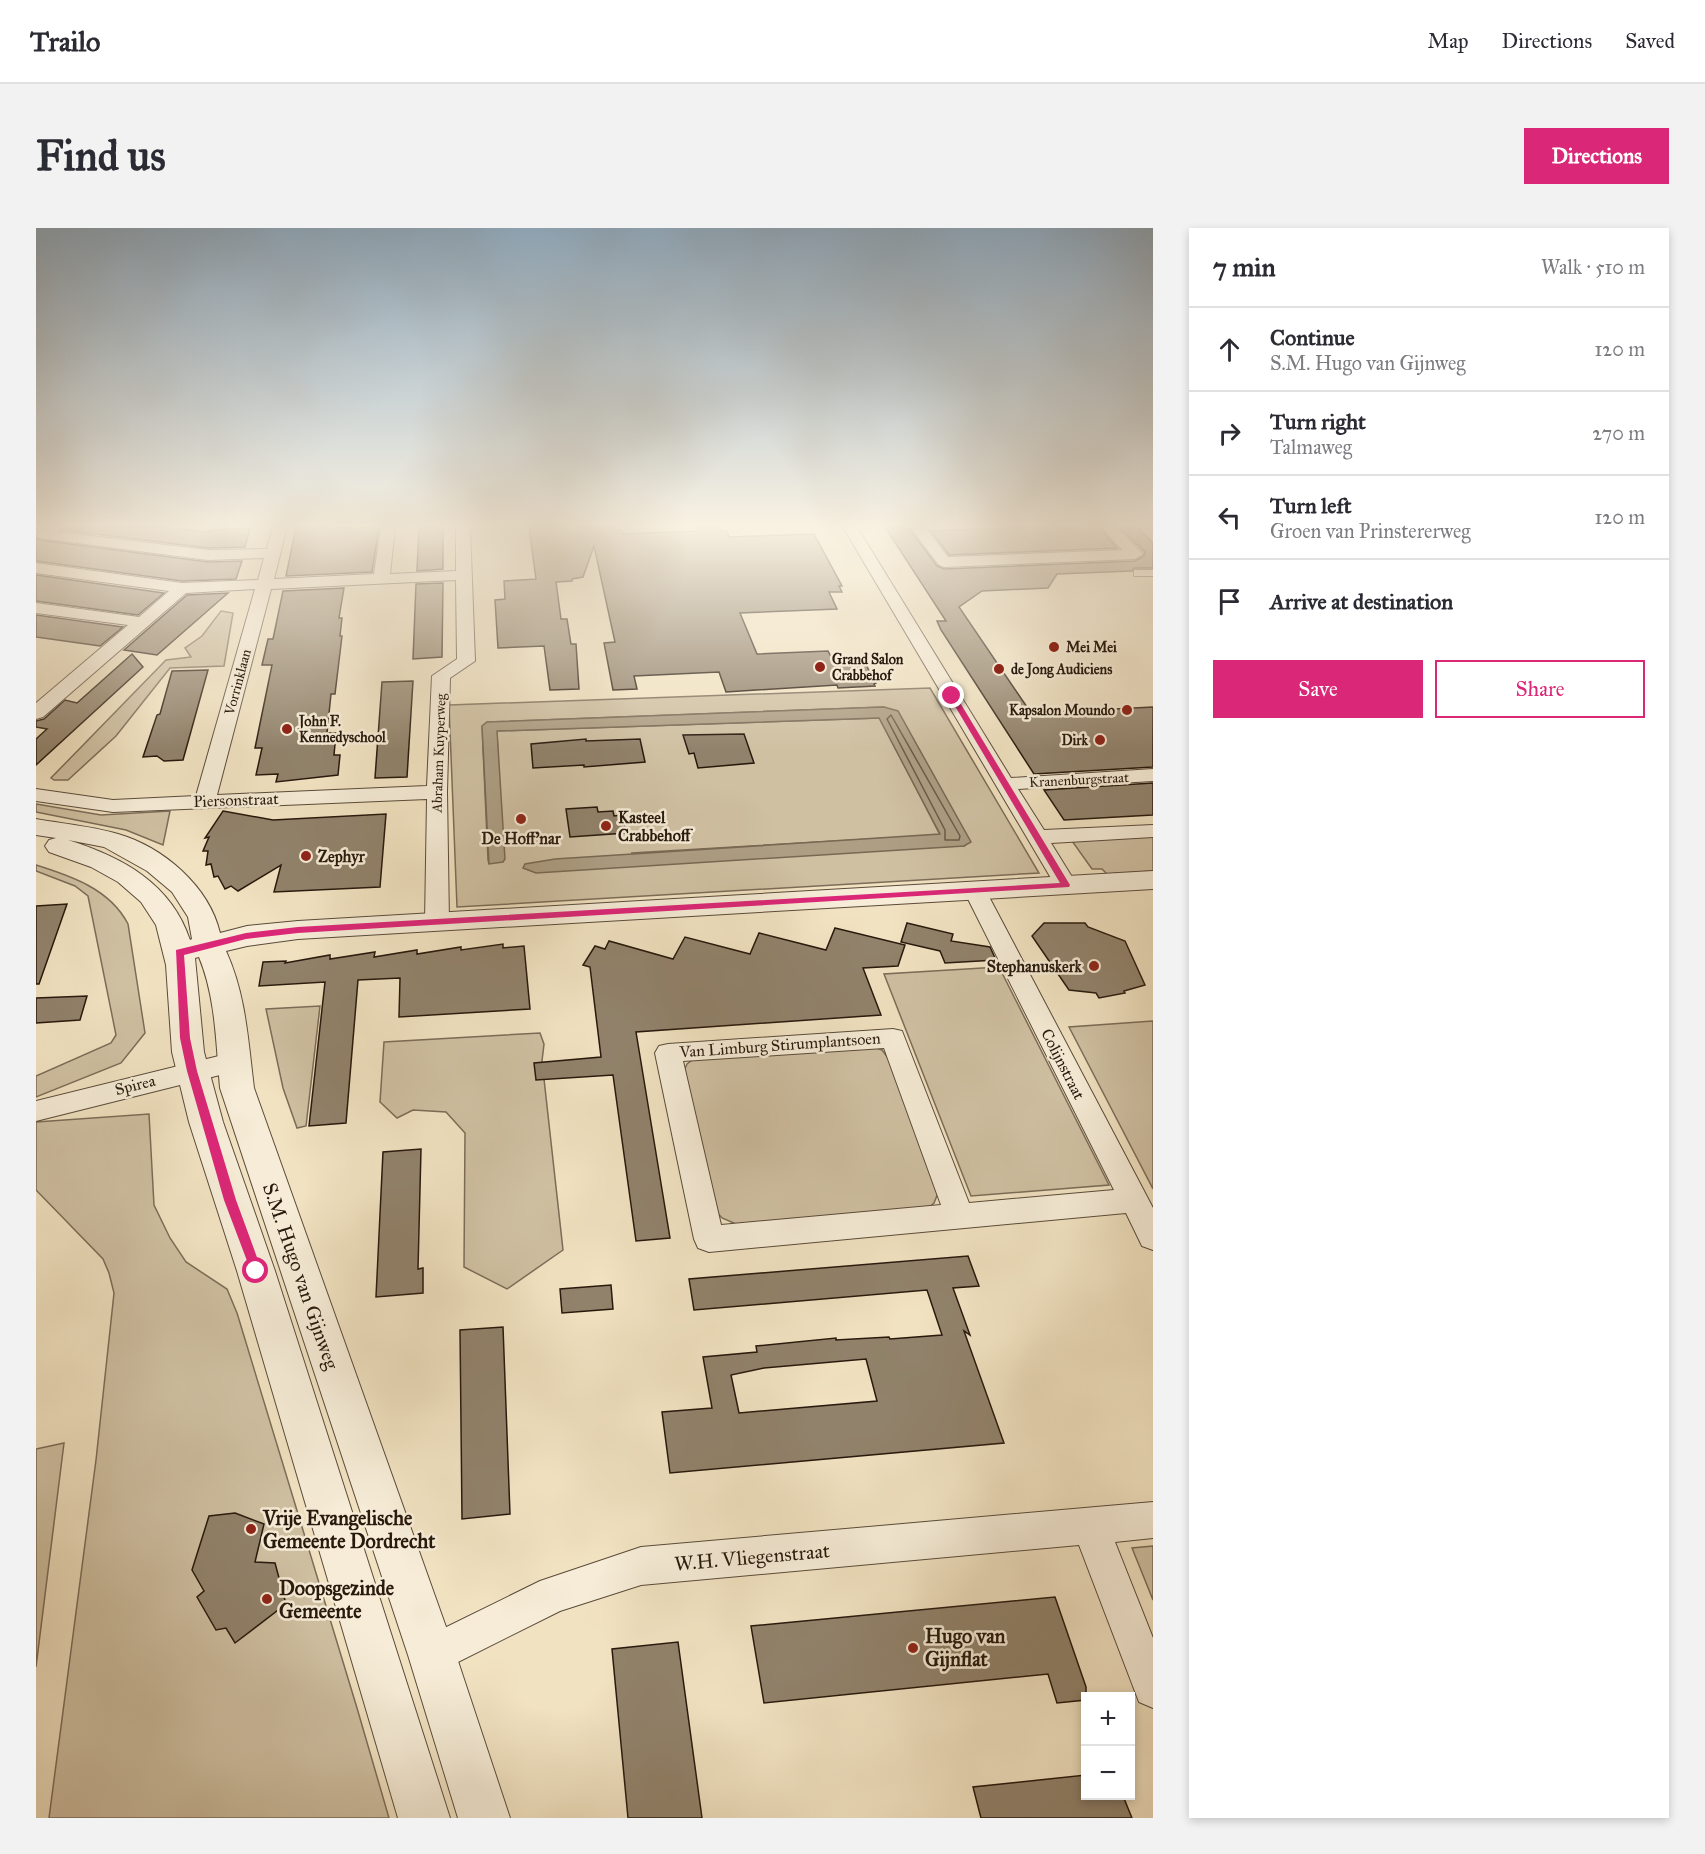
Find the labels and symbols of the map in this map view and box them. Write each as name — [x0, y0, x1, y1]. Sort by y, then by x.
place label: Mei Mei — [1066, 639, 1117, 656]
marker: Mei Mei — [1047, 640, 1061, 654]
street label: Vorrinklaan — [221, 647, 255, 718]
place label: Grand Salon Crabbehof — [832, 651, 904, 684]
marker: Grand Salon Crabbehof — [813, 660, 827, 674]
place label: de Jong Audiciens — [1011, 661, 1112, 679]
marker: de Jong Audiciens — [992, 662, 1006, 676]
route end — [938, 682, 964, 708]
street label: Abraham Kuyperweg — [428, 693, 450, 814]
place label: Kapsalon Moundo — [1009, 702, 1115, 720]
marker: Kapsalon Moundo — [1120, 703, 1134, 717]
place label: John F. Kennedyschool — [297, 713, 387, 747]
marker: John F. Kennedyschool — [280, 722, 294, 736]
place label: Dirk — [1061, 732, 1088, 749]
marker: Dirk — [1093, 733, 1107, 747]
street label: Kranenburgstraat — [1029, 769, 1129, 791]
street label: Piersonstraat — [193, 789, 279, 811]
place label: Kasteel Crabbehoff — [618, 808, 694, 845]
marker: De Hoff'nar — [514, 812, 528, 826]
marker: Kasteel Crabbehoff — [599, 819, 613, 833]
place label: De Hoff'nar — [481, 829, 562, 848]
place label: Zephyr — [318, 847, 366, 867]
marker: Zephyr — [299, 849, 313, 863]
place label: Stephanuskerk — [987, 957, 1083, 977]
marker: Stephanuskerk — [1087, 959, 1101, 973]
street label: Colijnstraat — [1037, 1025, 1089, 1103]
street label: Van Limburg Stirumplantsoen — [678, 1028, 882, 1063]
street label: Spirea — [113, 1071, 157, 1099]
street label: S.M. Hugo van Gijnweg — [257, 1180, 344, 1373]
route start — [242, 1257, 268, 1283]
place label: Vrije Evangelische Gemeente Dordrecht — [262, 1506, 436, 1553]
marker: Vrije Evangelische Gemeente Dordrecht — [244, 1522, 258, 1536]
street label: W.H. Vliegenstraat — [673, 1538, 831, 1577]
place label: Doopsgezinde Gemeente — [279, 1576, 395, 1623]
marker: Doopsgezinde Gemeente — [260, 1592, 274, 1606]
place label: Hugo van Gijnflat — [925, 1624, 1006, 1672]
marker: Hugo van Gijnflat — [906, 1641, 920, 1655]

